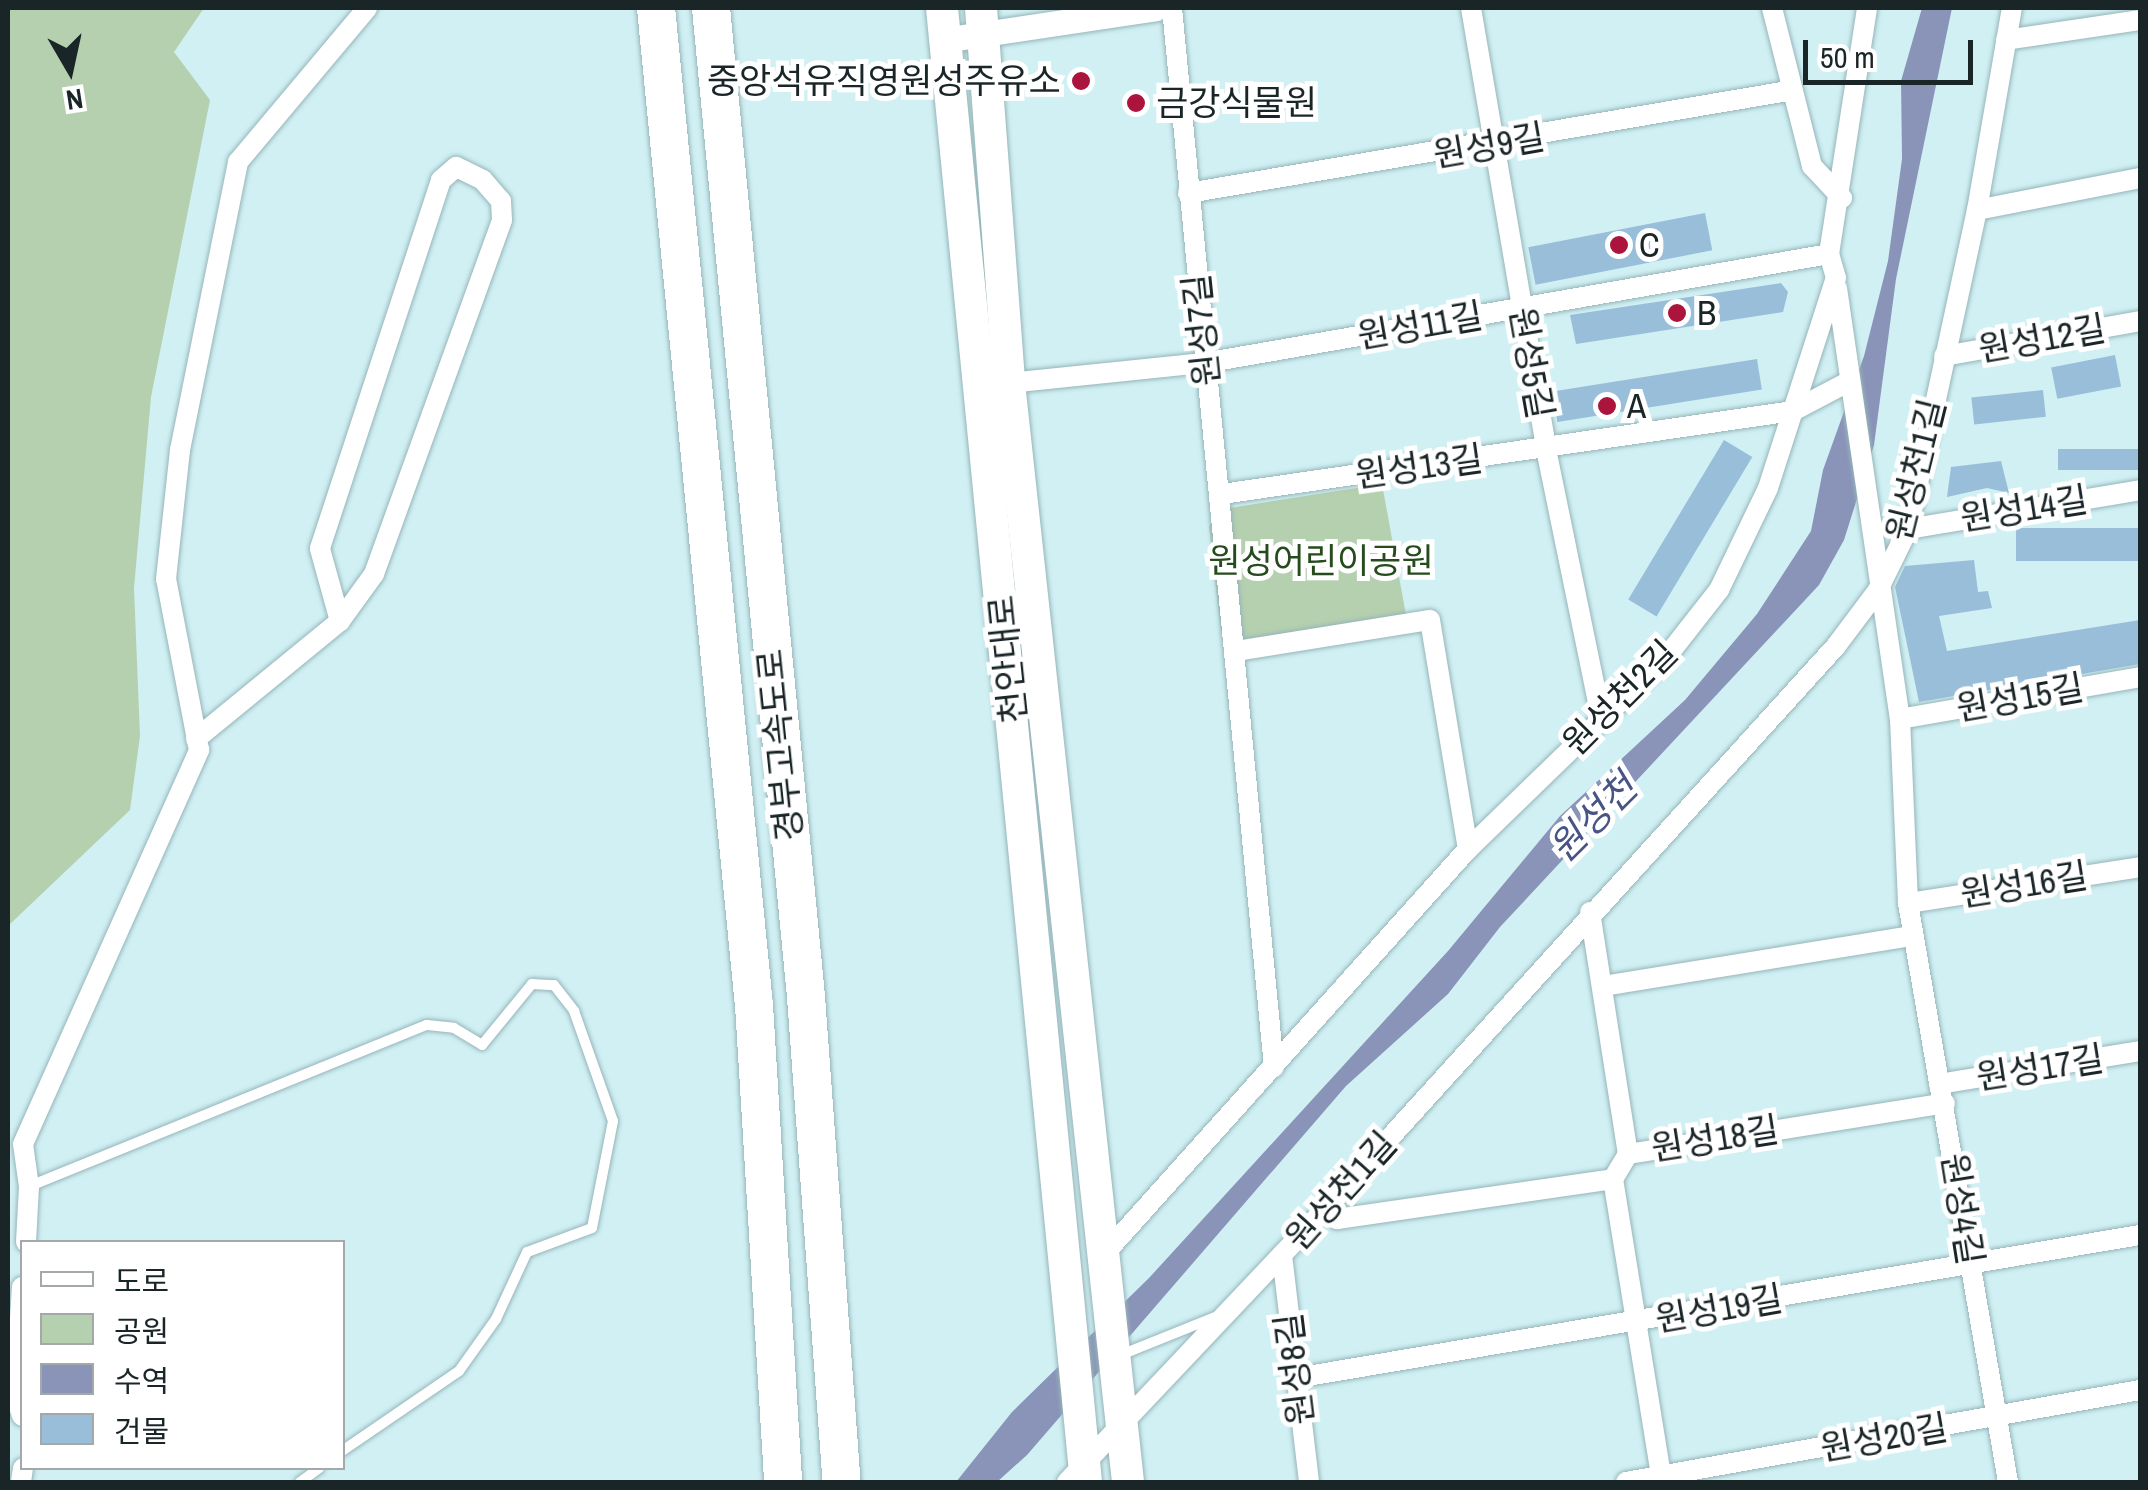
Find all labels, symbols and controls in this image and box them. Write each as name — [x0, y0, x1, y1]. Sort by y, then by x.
north arrow — [20, 20, 120, 120]
scale bar — [1808, 20, 1978, 82]
text: 50 m — [1820, 37, 1875, 77]
place label: 중앙석유직영원성주유소 — [707, 60, 1061, 102]
marker: 중앙석유직영원성주유소 — [1070, 70, 1092, 92]
text: N — [64, 80, 86, 120]
place label: 금강식물원 — [1156, 82, 1317, 124]
marker: 금강식물원 — [1125, 92, 1147, 114]
street label: 원성9길 — [1430, 116, 1548, 176]
place label: C — [1639, 224, 1660, 266]
marker: C — [1608, 234, 1630, 256]
street label: 원성7길 — [1175, 272, 1229, 388]
place label: B — [1697, 292, 1716, 334]
street label: 원성11길 — [1354, 294, 1486, 358]
marker: B — [1666, 302, 1688, 324]
street label: 원성5길 — [1501, 304, 1561, 422]
street label: 원성12길 — [1975, 307, 2109, 371]
place label: A — [1627, 385, 1646, 427]
marker: A — [1596, 395, 1618, 417]
street label: 원성천1길 — [1878, 395, 1954, 545]
street label: 원성13길 — [1352, 437, 1486, 497]
street label: 원성14길 — [1957, 478, 2091, 540]
park label: 원성어린이공원 — [1208, 540, 1434, 582]
street label: 천안대로 — [980, 593, 1036, 725]
street label: 원성천2길 — [1554, 632, 1686, 764]
street label: 경부고속도로 — [749, 647, 811, 843]
street label: 원성15길 — [1953, 666, 2087, 730]
water label: 원성천 — [1540, 765, 1646, 871]
street label: 원성16길 — [1957, 854, 2091, 916]
street label: 원성17길 — [1973, 1037, 2107, 1099]
street label: 원성18길 — [1648, 1108, 1782, 1170]
street label: 원성천1길 — [1277, 1123, 1405, 1259]
street label: 원성4길 — [1932, 1150, 1992, 1268]
legend — [20, 1240, 345, 1470]
text: 도로 — [114, 1261, 169, 1301]
street label: 원성19길 — [1652, 1277, 1786, 1341]
text: 공원 — [114, 1311, 169, 1351]
street label: 원성8길 — [1267, 1311, 1323, 1427]
text: 수역 — [114, 1361, 169, 1401]
street label: 원성20길 — [1817, 1406, 1951, 1470]
text: 건물 — [114, 1411, 169, 1451]

